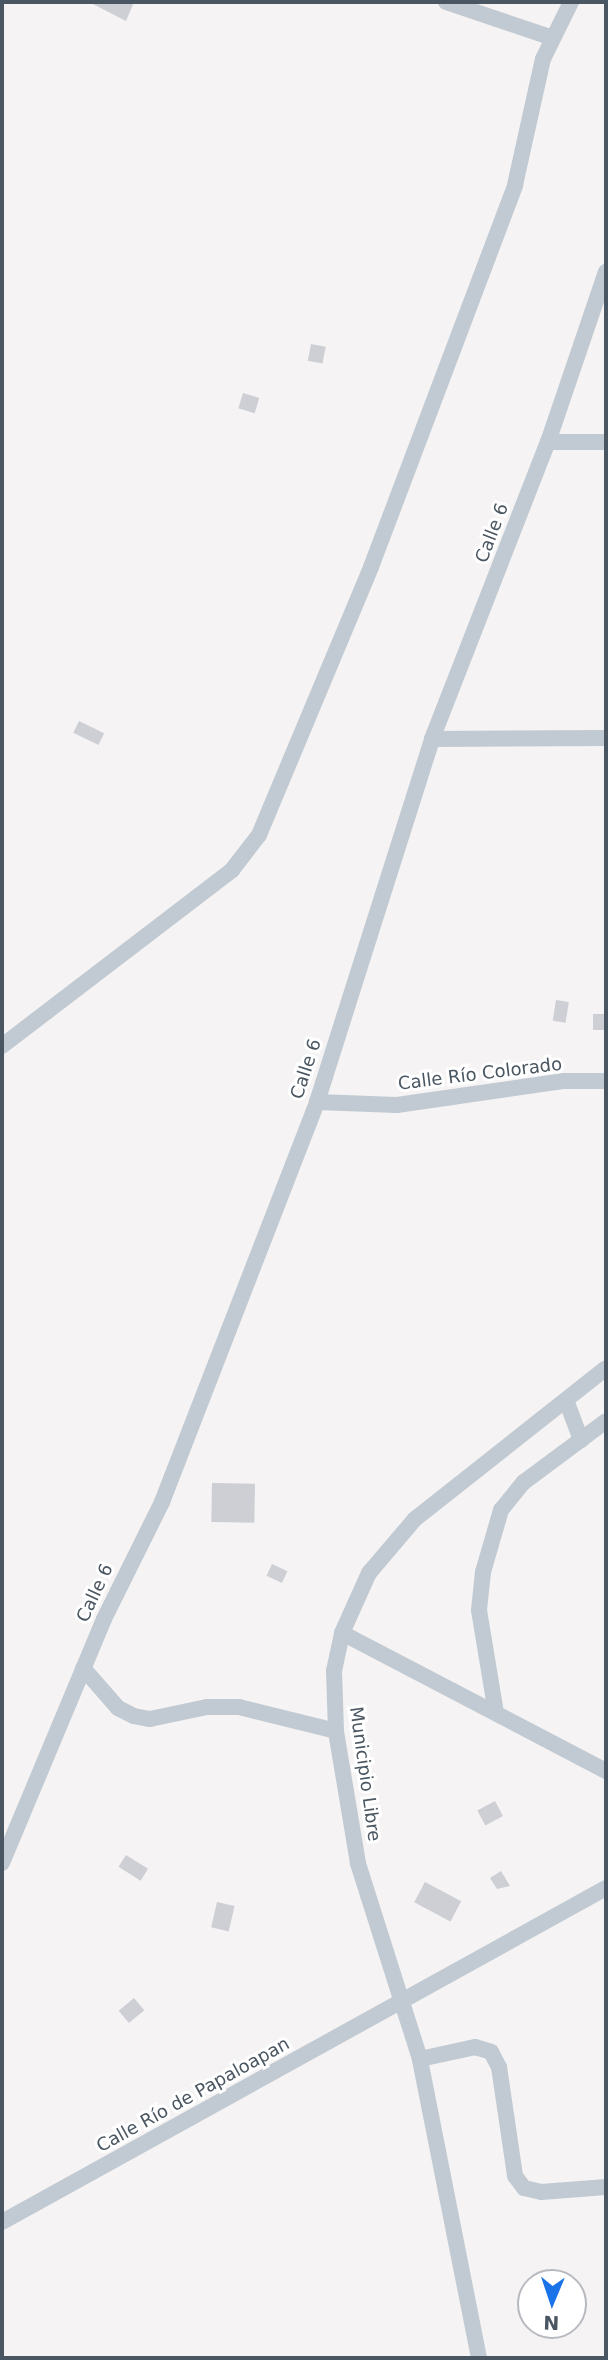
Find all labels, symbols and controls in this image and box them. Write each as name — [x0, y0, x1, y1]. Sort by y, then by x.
street label: Calle 6 — [471, 500, 513, 566]
street label: Calle 6 — [286, 1036, 326, 1102]
street label: Calle Río Colorado — [397, 1053, 563, 1095]
street label: Calle 6 — [72, 1560, 118, 1626]
street label: Municipio Libre — [345, 1705, 385, 1843]
street label: Calle Río de Papaloapan — [93, 2033, 293, 2157]
north arrow — [517, 2269, 587, 2339]
text: N — [543, 2312, 560, 2334]

